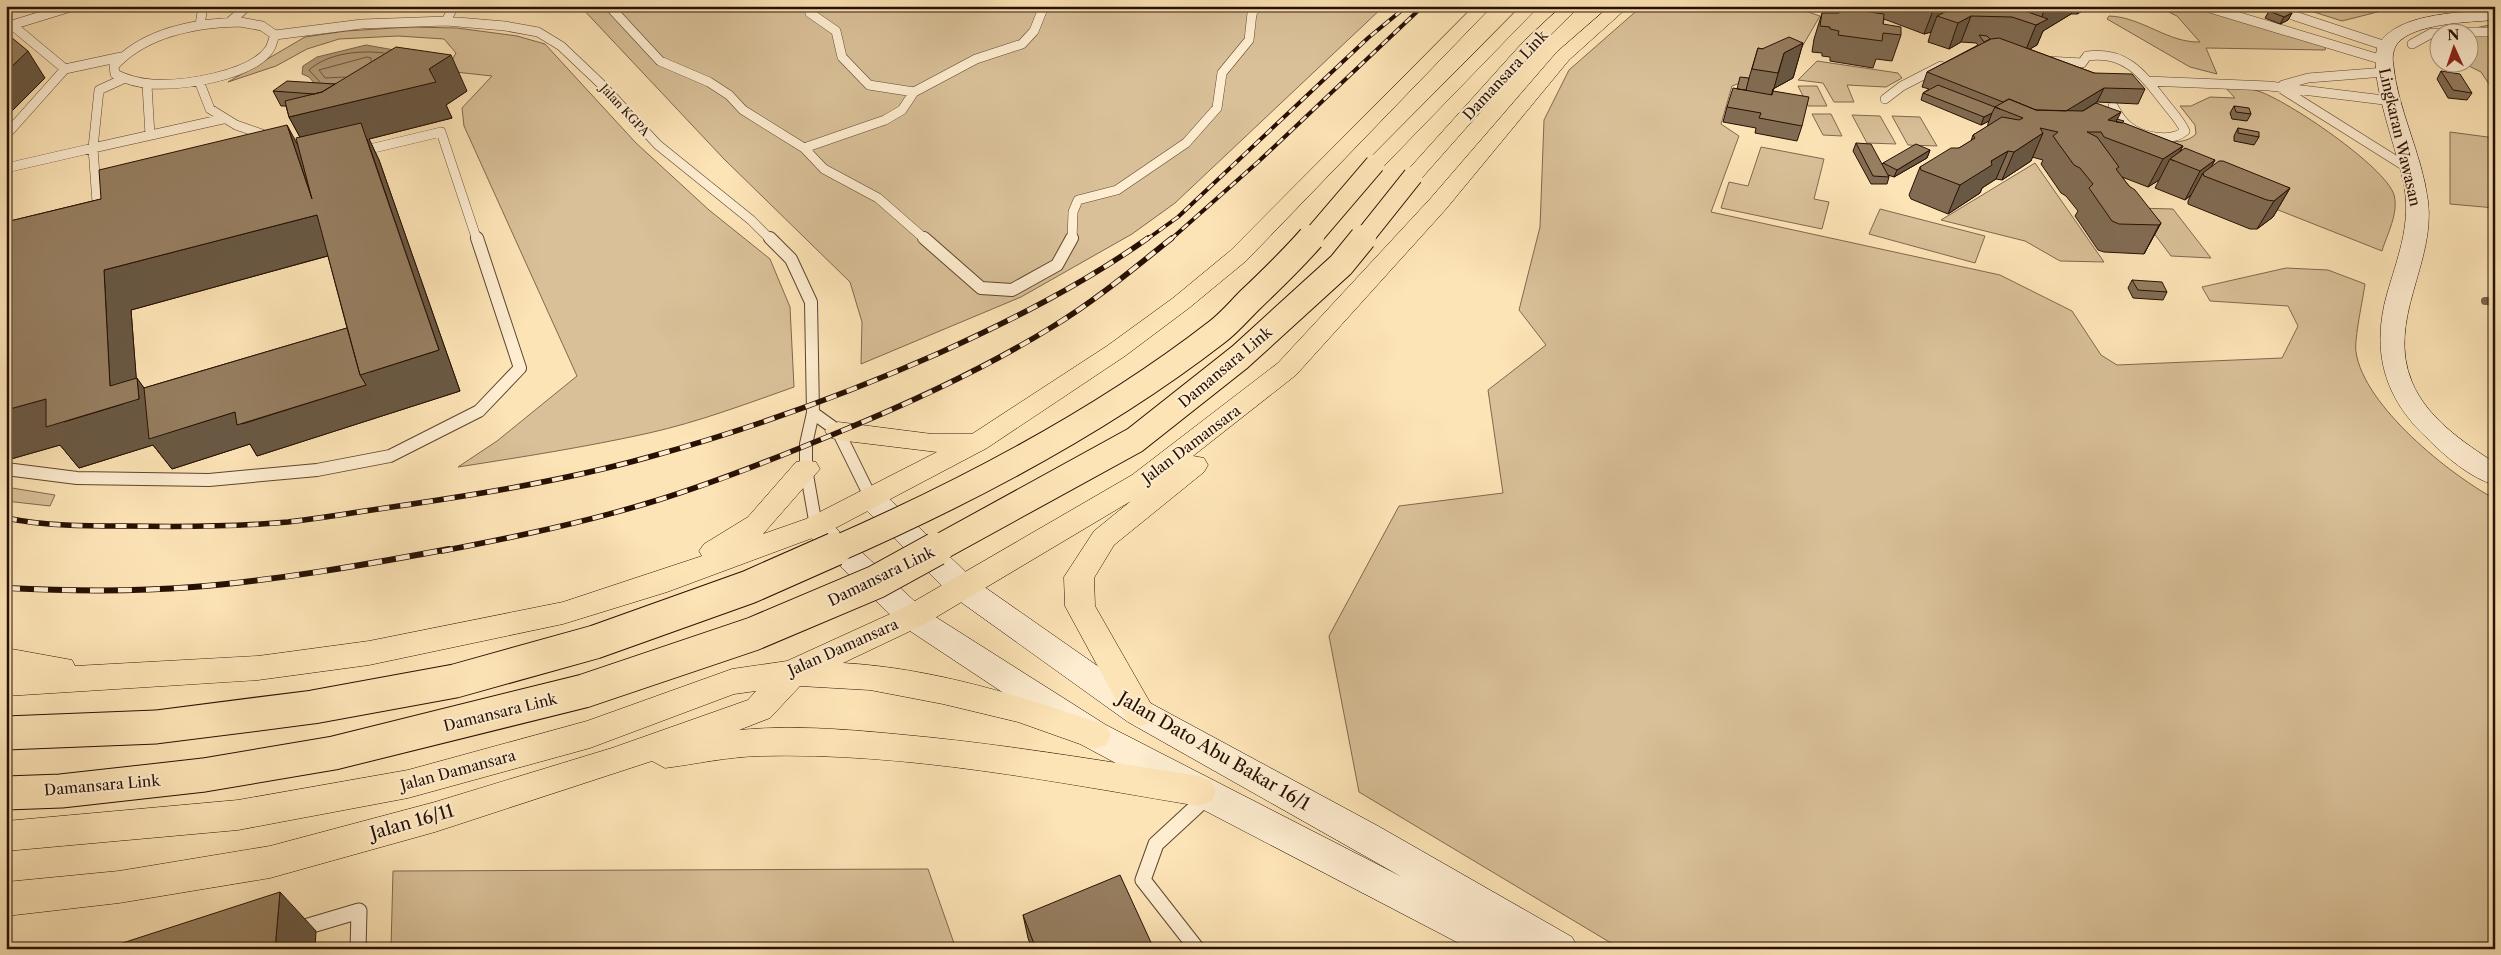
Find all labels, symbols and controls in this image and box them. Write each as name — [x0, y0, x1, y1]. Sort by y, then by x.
north arrow — [2428, 22, 2478, 72]
street label: Damansara Link — [1458, 25, 1552, 124]
text: N — [2447, 26, 2460, 44]
street label: Lingkaran Wawasan — [2375, 66, 2425, 209]
street label: Jalan KGPA — [596, 79, 654, 140]
street label: Damansara Link — [1174, 322, 1277, 412]
street label: Jalan Damansara — [1136, 401, 1244, 489]
street label: Damansara Link — [825, 541, 939, 610]
street label: Jalan Damansara — [783, 614, 901, 681]
street label: Jalan Dato Abu Bakar 16/1 — [1112, 685, 1314, 815]
street label: Damansara Link — [441, 688, 560, 735]
street label: Jalan Damansara — [396, 745, 518, 795]
street label: Damansara Link — [43, 770, 162, 800]
street label: Jalan 16/11 — [365, 799, 457, 845]

